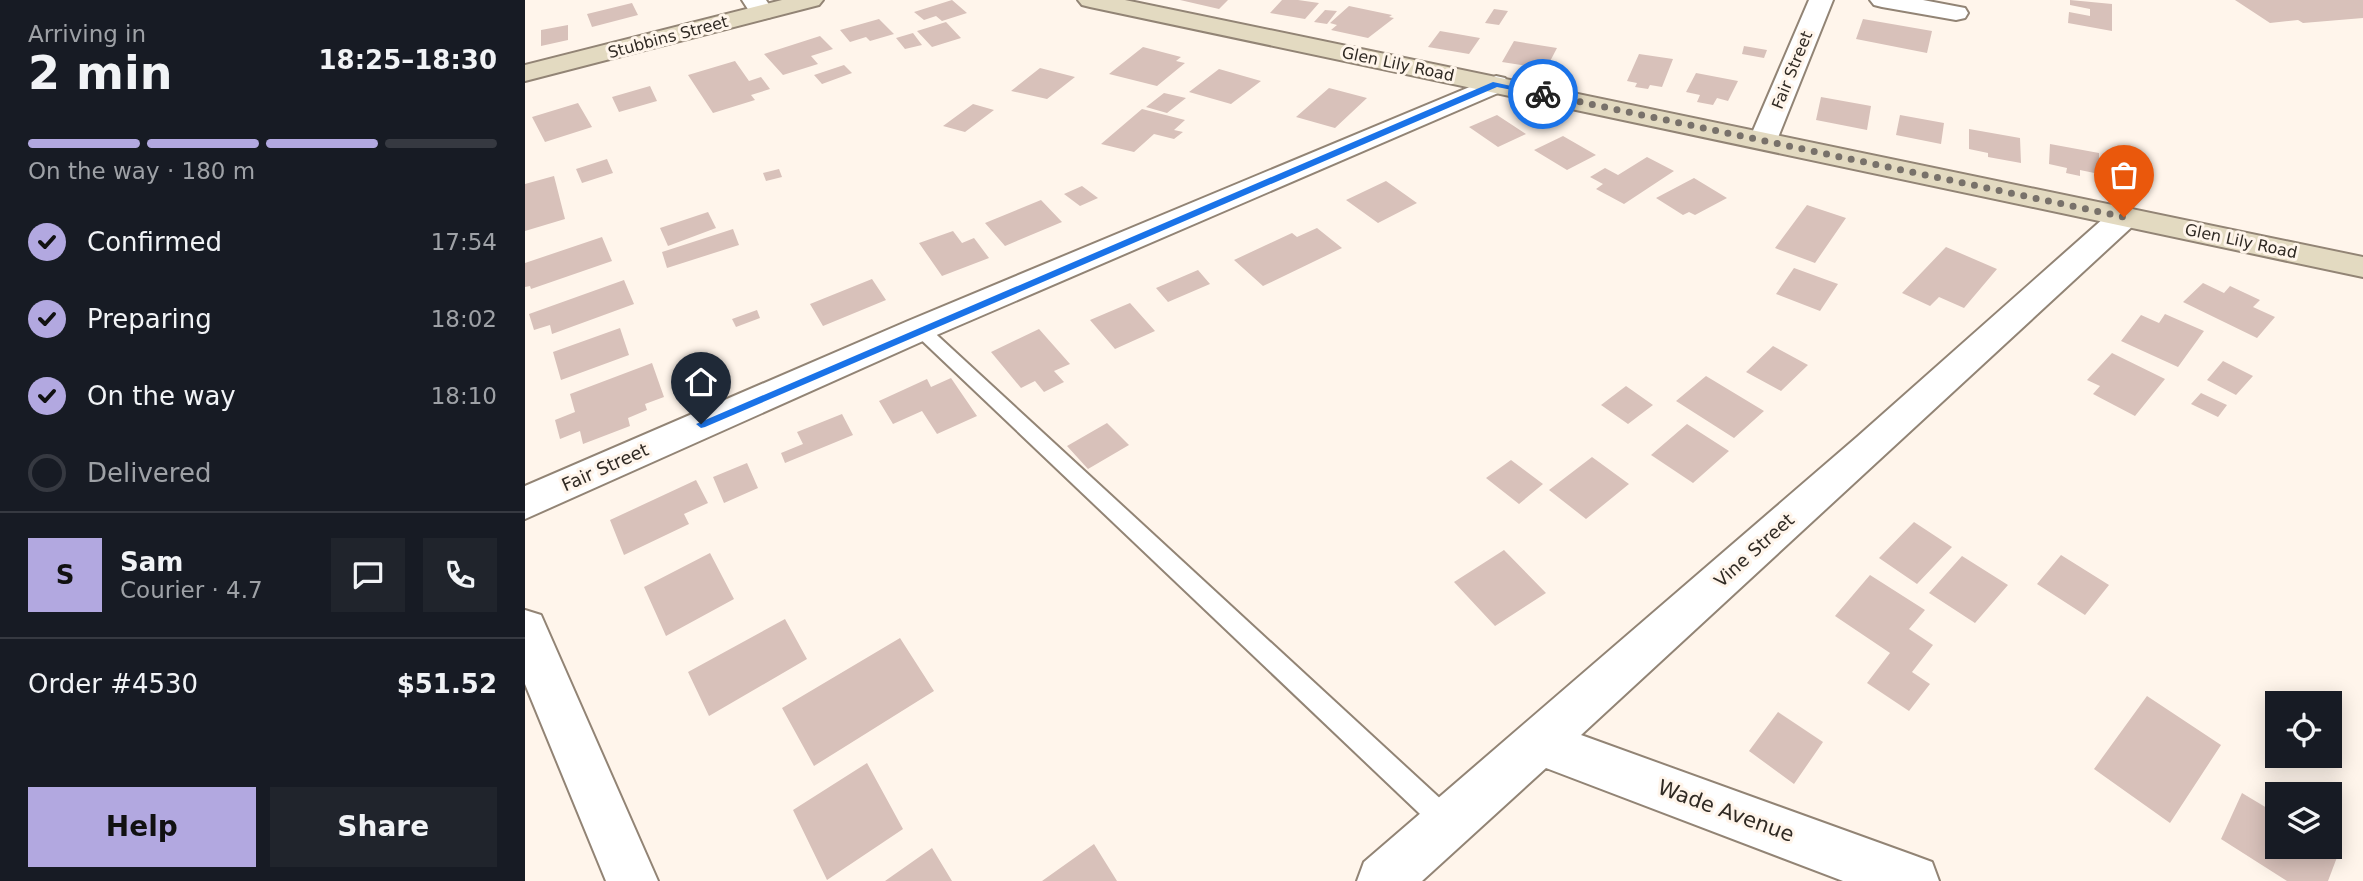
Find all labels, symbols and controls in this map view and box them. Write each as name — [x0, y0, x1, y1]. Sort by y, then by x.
street label: Stubbins Street — [606, 12, 730, 62]
text: Arriving in — [28, 21, 146, 47]
street label: Fair Street — [1768, 28, 1816, 112]
street label: Glen Lily Road — [1340, 43, 1456, 85]
text: 18:25–18:30 — [318, 45, 497, 75]
text: 2 min — [28, 46, 172, 100]
courier — [1508, 59, 1578, 129]
icon: bike — [1524, 75, 1562, 113]
pin — [2094, 145, 2154, 217]
icon: bag — [2105, 156, 2143, 194]
text: On the way · 180 m — [28, 158, 255, 184]
street label: Glen Lily Road — [2183, 220, 2299, 262]
icon: check — [28, 223, 66, 261]
text: Confirmed — [87, 227, 222, 257]
text: 17:54 — [431, 229, 497, 255]
icon: check — [28, 300, 66, 338]
text: Preparing — [87, 304, 212, 334]
text: 18:02 — [431, 306, 497, 332]
pin — [671, 352, 731, 424]
icon: home — [682, 363, 720, 401]
icon: check — [28, 377, 66, 415]
text: On the way — [87, 381, 236, 411]
text: 18:10 — [431, 383, 497, 409]
street label: Fair Street — [558, 439, 652, 495]
text: Delivered — [87, 458, 211, 488]
street label: Vine Street — [1710, 509, 1798, 591]
button: chat — [331, 538, 405, 612]
button: phone — [423, 538, 497, 612]
text: Sam — [120, 547, 183, 577]
text: S — [56, 560, 74, 590]
text: Courier · 4.7 — [120, 577, 263, 603]
text: Order #4530 — [28, 669, 198, 699]
text: $51.52 — [397, 669, 497, 699]
map controls — [2265, 691, 2342, 859]
button: locate — [2265, 691, 2342, 768]
street label: Wade Avenue — [1655, 775, 1797, 847]
button: layers — [2265, 782, 2342, 859]
button: Help — [28, 787, 256, 867]
button: Share — [270, 787, 497, 867]

